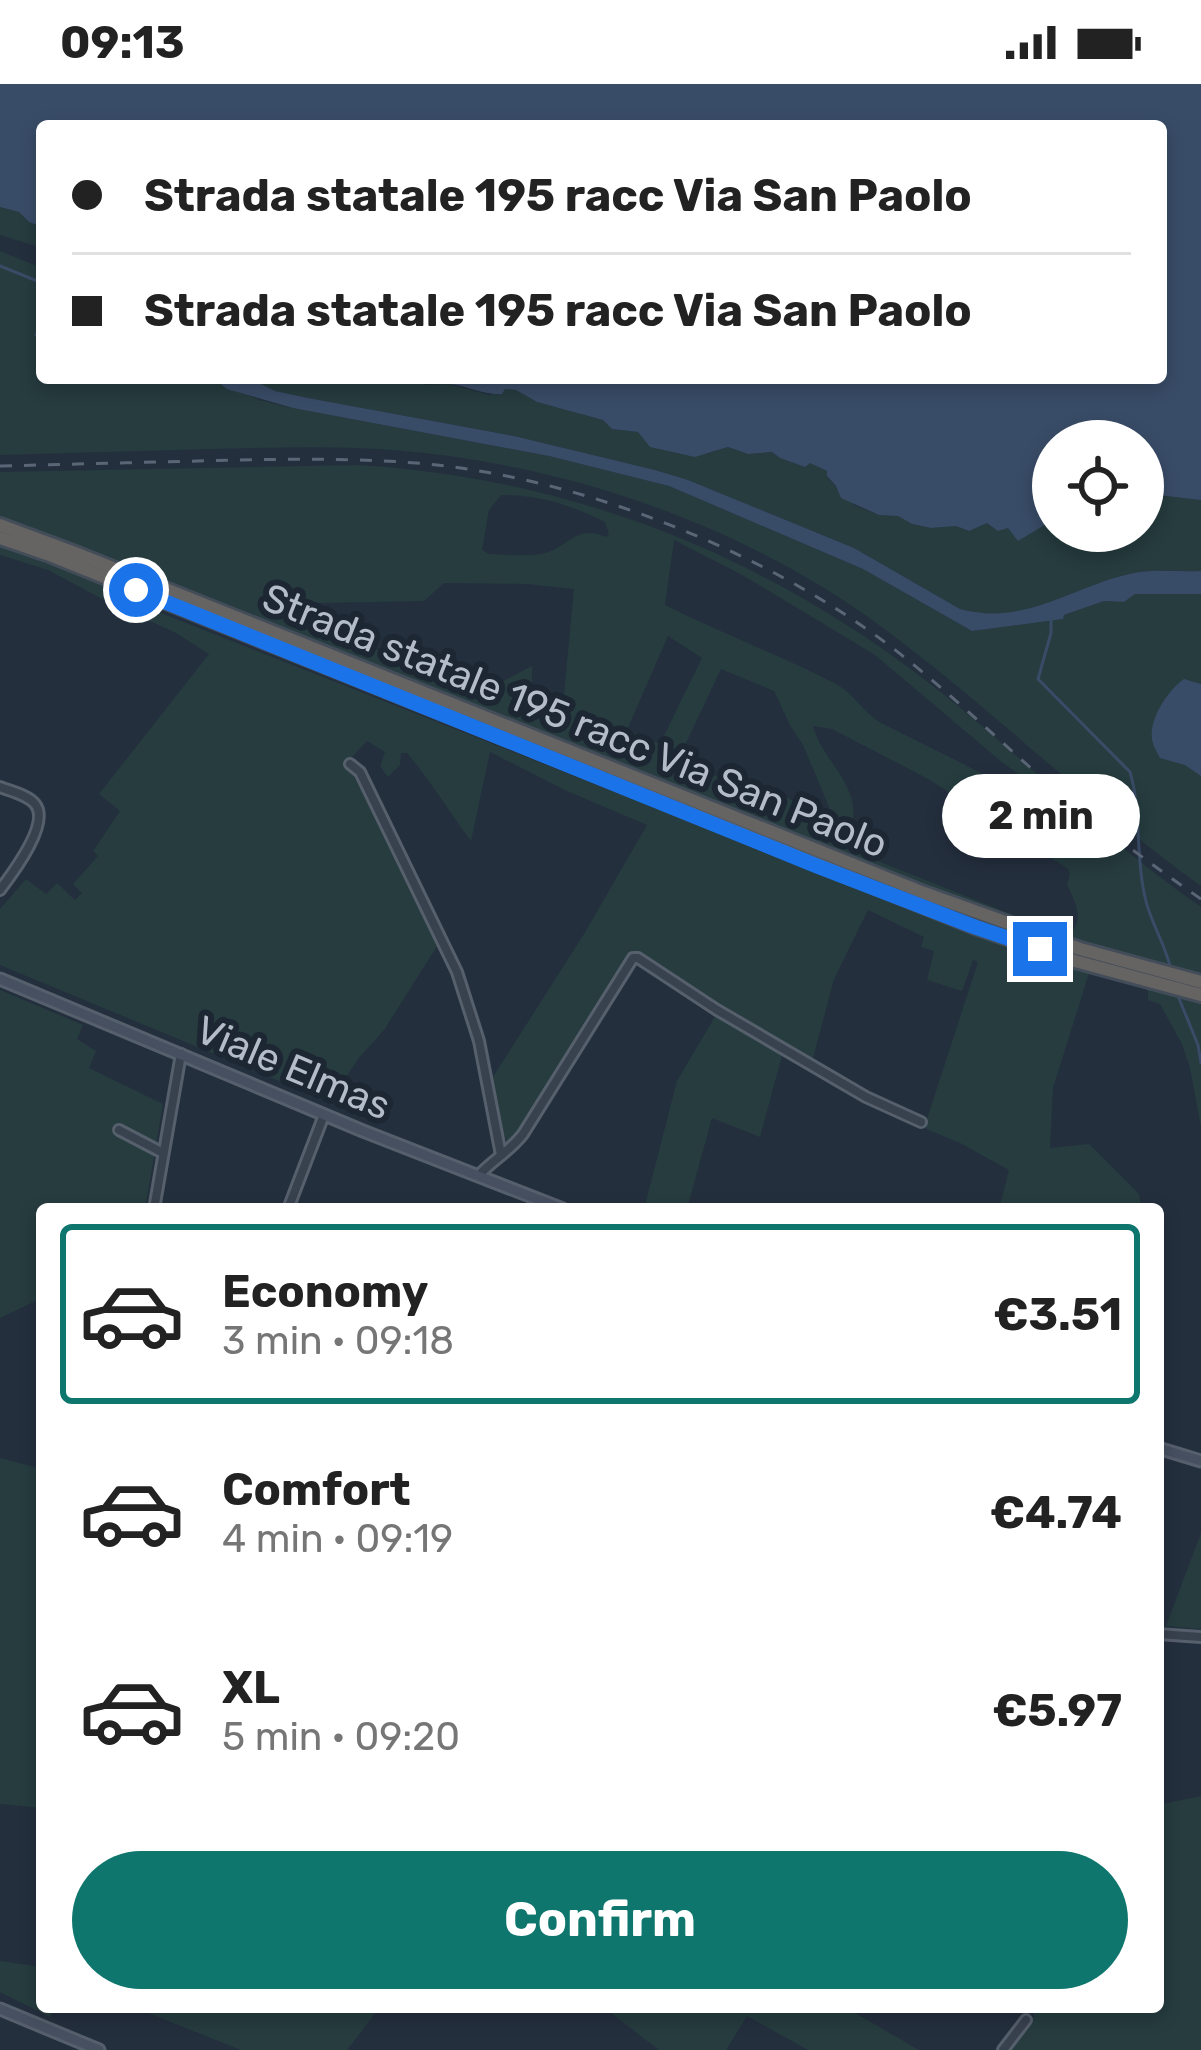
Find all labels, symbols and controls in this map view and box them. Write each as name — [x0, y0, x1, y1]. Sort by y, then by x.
text: 09:13 — [60, 16, 185, 69]
text: Strada statale 195 racc Via San Paolo — [144, 169, 972, 222]
text: Strada statale 195 racc Via San Paolo — [144, 284, 972, 337]
map controls — [1032, 420, 1164, 552]
button: locate — [1032, 420, 1164, 552]
route start — [109, 563, 163, 617]
street label: Strada statale 195 racc Via San Paolo — [256, 574, 894, 868]
callout: 2 min — [941, 775, 1139, 859]
text: 2 min — [988, 793, 1094, 839]
route end — [1013, 922, 1067, 976]
street label: Viale Elmas — [189, 1006, 397, 1130]
icon: car — [78, 1260, 186, 1368]
text: Economy — [222, 1265, 428, 1318]
text: €3.51 — [993, 1288, 1122, 1341]
text: 3 min · 09:18 — [222, 1318, 454, 1364]
icon: car — [78, 1458, 186, 1566]
text: Comfort — [222, 1463, 411, 1516]
text: €4.74 — [990, 1486, 1122, 1539]
text: 4 min · 09:19 — [222, 1516, 453, 1562]
icon: car — [78, 1656, 186, 1764]
text: XL — [222, 1661, 280, 1714]
text: €5.97 — [992, 1684, 1122, 1737]
text: 5 min · 09:20 — [222, 1714, 460, 1760]
button: Confirm — [72, 1851, 1128, 1989]

